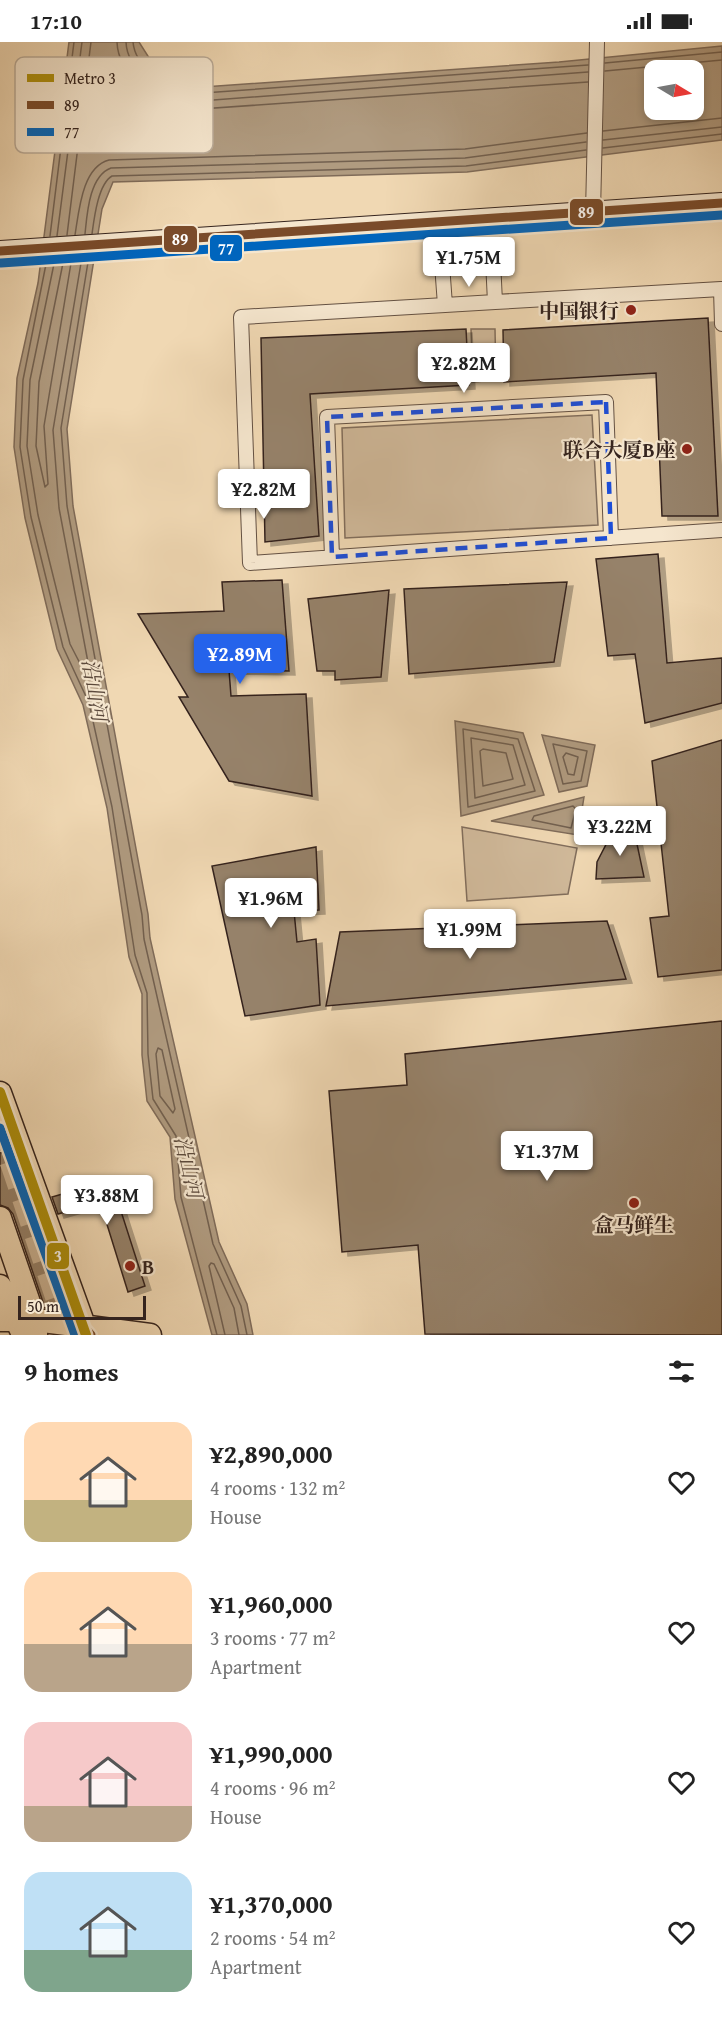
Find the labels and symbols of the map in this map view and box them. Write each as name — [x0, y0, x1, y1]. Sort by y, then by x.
legend — [15, 57, 213, 153]
north arrow — [644, 60, 704, 120]
text: Metro 3 — [64, 66, 116, 90]
text: 89 — [64, 93, 80, 117]
text: 77 — [64, 120, 80, 144]
line badge: 89 — [569, 198, 604, 226]
text: 89 — [578, 200, 594, 224]
line badge: 89 — [163, 225, 198, 253]
text: 89 — [172, 227, 188, 251]
line badge: 77 — [209, 234, 243, 262]
text: 77 — [218, 236, 234, 260]
pin: ¥1.75M — [420, 237, 518, 288]
place label: 中国银行 — [539, 296, 619, 325]
marker: 中国银行 — [624, 303, 638, 317]
pin: ¥2.82M — [415, 343, 513, 394]
place label: 联合大厦B座 — [563, 435, 675, 464]
marker: 联合大厦B座 — [680, 442, 694, 456]
pin: ¥2.82M — [215, 469, 313, 520]
pin: ¥2.89M — [191, 634, 289, 685]
water label: 沿山河 — [74, 656, 116, 728]
pin: ¥3.22M — [571, 806, 669, 857]
pin: ¥1.96M — [222, 878, 320, 929]
pin: ¥1.99M — [421, 909, 519, 960]
pin: ¥1.37M — [498, 1131, 596, 1182]
water label: 沿山河 — [167, 1133, 212, 1205]
pin: ¥3.88M — [58, 1175, 156, 1226]
marker: 盒马鲜生 — [627, 1196, 641, 1210]
place label: 盒马鲜生 — [594, 1210, 674, 1239]
line badge: 3 — [46, 1242, 70, 1270]
text: 3 — [54, 1244, 62, 1268]
place label: B — [142, 1252, 154, 1281]
marker: B — [123, 1259, 137, 1273]
scale bar — [18, 1293, 146, 1320]

